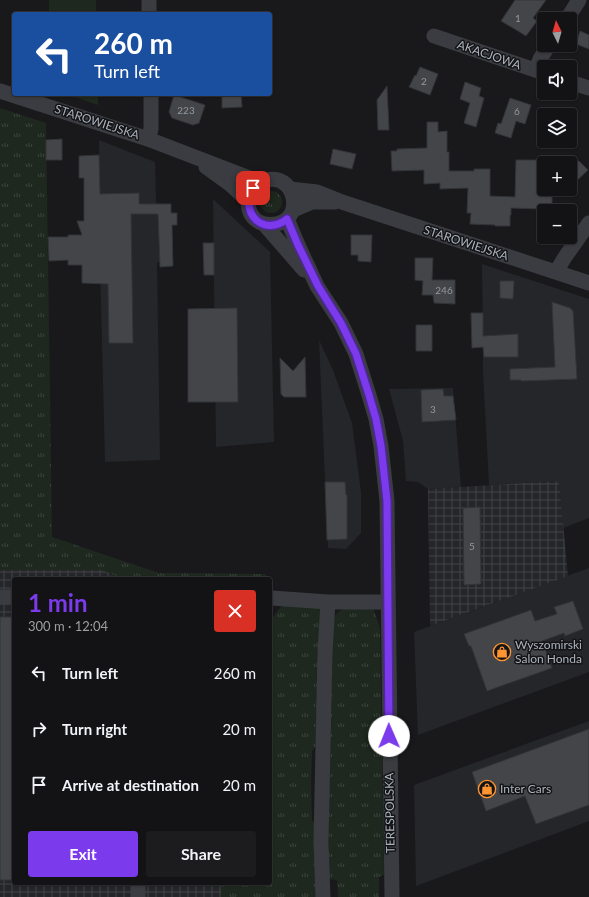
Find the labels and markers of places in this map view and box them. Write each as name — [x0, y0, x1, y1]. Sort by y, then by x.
pin — [236, 171, 270, 205]
place label: Wyszomirski Salon Honda — [515, 637, 582, 666]
shop icon: Wyszomirski Salon Honda — [492, 642, 512, 662]
shop icon: Inter Cars — [477, 779, 497, 799]
place label: Inter Cars — [500, 781, 551, 796]

